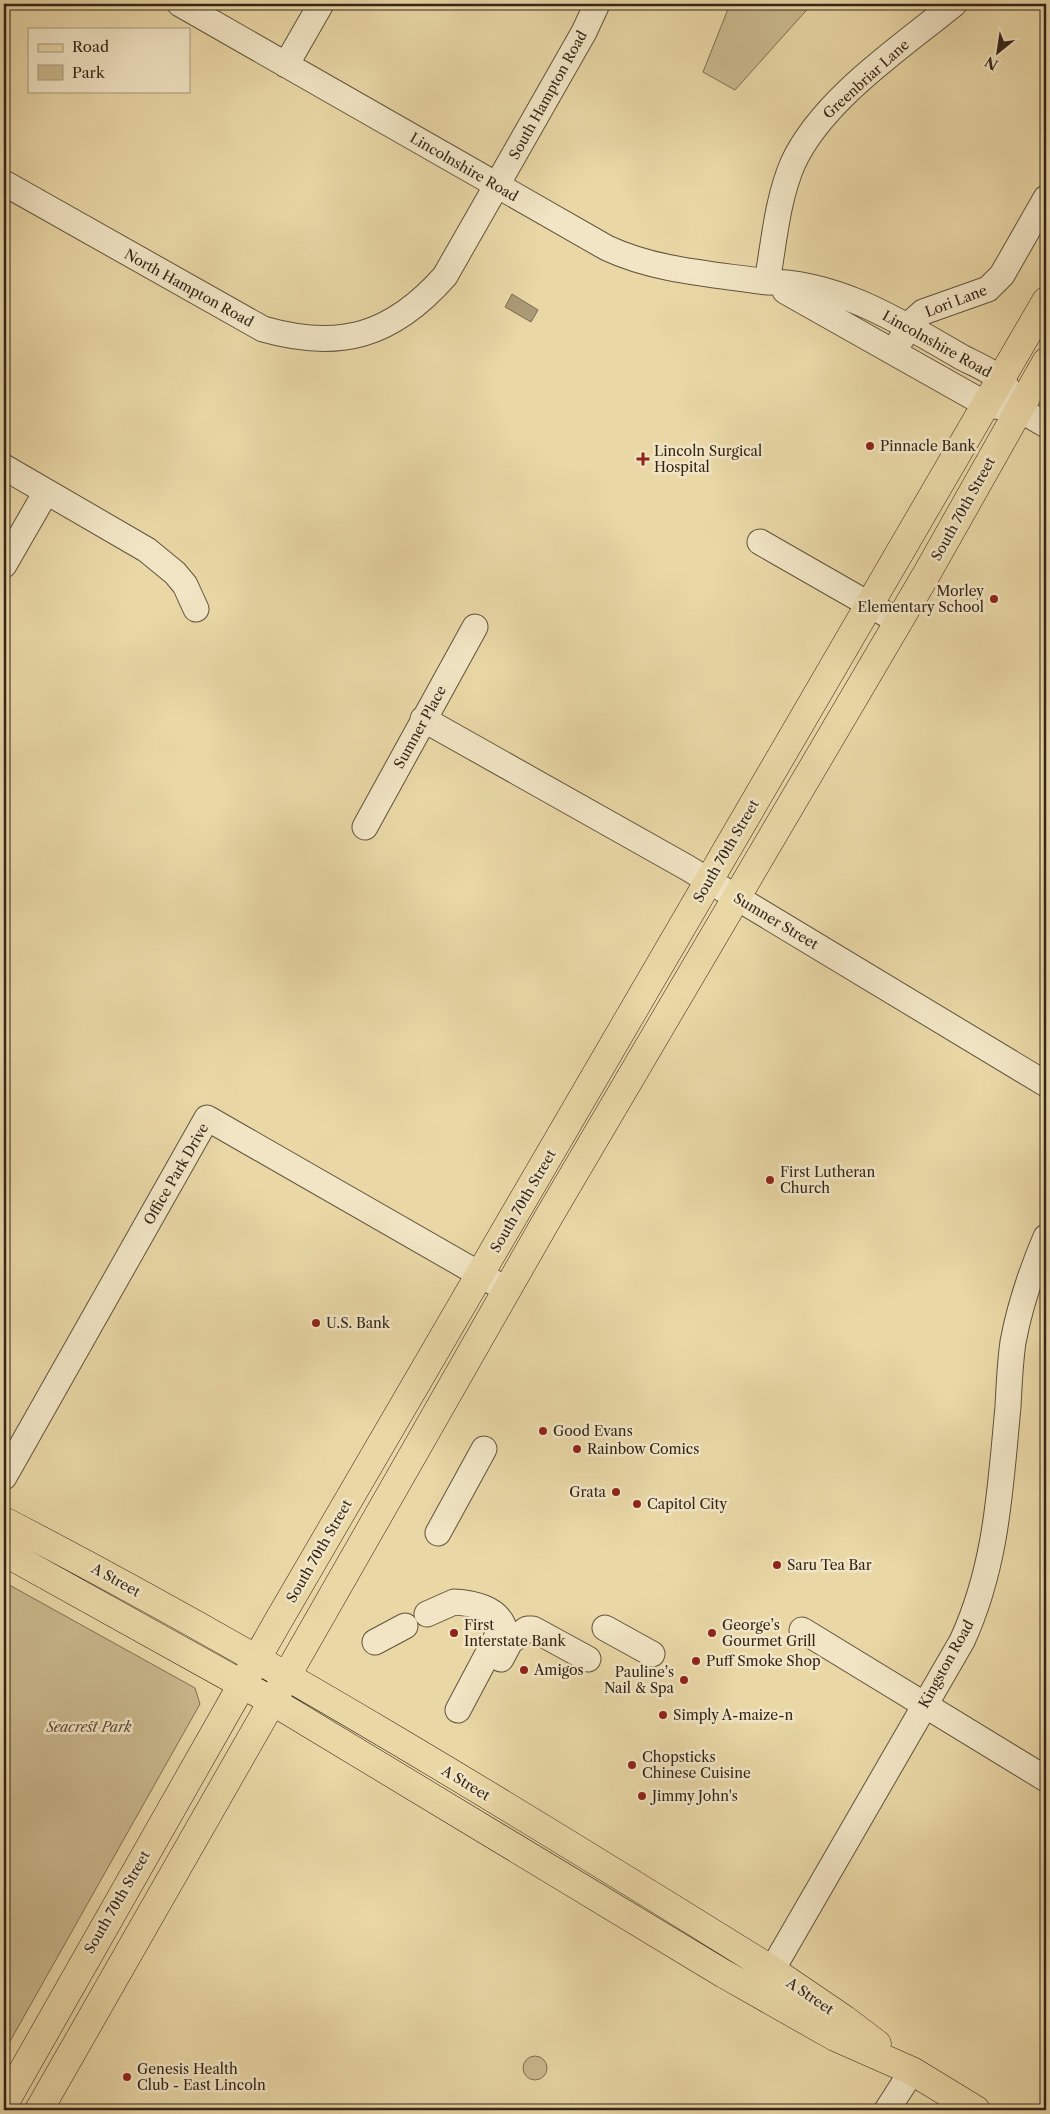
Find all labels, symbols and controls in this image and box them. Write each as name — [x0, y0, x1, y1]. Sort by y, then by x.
street label: South Hampton Road — [505, 27, 591, 163]
legend — [28, 28, 190, 92]
north arrow — [972, 28, 1022, 78]
street label: Greenbriar Lane — [819, 35, 913, 122]
text: Road — [72, 37, 109, 56]
text: N — [982, 52, 1001, 74]
text: Park — [72, 63, 106, 82]
street label: Lincolnshire Road — [407, 129, 522, 206]
street label: North Hampton Road — [121, 245, 257, 331]
street label: Lori Lane — [923, 281, 990, 321]
street label: Lincolnshire Road — [879, 307, 995, 382]
place label: Pinnacle Bank — [880, 437, 976, 455]
marker: Pinnacle Bank — [864, 440, 876, 452]
place label: Lincoln Surgical Hospital — [654, 442, 762, 476]
marker: Lincoln Surgical Hospital — [636, 452, 650, 466]
street label: South 70th Street — [927, 454, 999, 564]
place label: Morley Elementary School — [858, 582, 984, 616]
marker: Morley Elementary School — [988, 593, 1000, 605]
street label: Sumner Place — [390, 682, 450, 772]
street label: South 70th Street — [689, 796, 763, 906]
street label: Sumner Street — [730, 889, 822, 953]
street label: Office Park Drive — [140, 1120, 212, 1228]
street label: South 70th Street — [486, 1146, 560, 1256]
place label: First Lutheran Church — [780, 1163, 875, 1197]
marker: First Lutheran Church — [764, 1174, 776, 1186]
place label: U.S. Bank — [326, 1314, 391, 1332]
marker: U.S. Bank — [310, 1317, 322, 1329]
place label: Good Evans — [553, 1422, 633, 1440]
marker: Good Evans — [537, 1425, 549, 1437]
place label: Rainbow Comics — [587, 1440, 699, 1458]
marker: Rainbow Comics — [571, 1443, 583, 1455]
place label: Grata — [569, 1483, 607, 1501]
marker: Grata — [610, 1486, 622, 1498]
place label: Capitol City — [647, 1495, 727, 1513]
street label: South 70th Street — [282, 1496, 356, 1606]
marker: Capitol City — [631, 1498, 643, 1510]
place label: Saru Tea Bar — [787, 1556, 872, 1574]
street label: A Street — [87, 1559, 144, 1601]
marker: Saru Tea Bar — [771, 1559, 783, 1571]
place label: First Interstate Bank — [464, 1616, 567, 1650]
place label: George’s Gourmet Grill — [722, 1616, 816, 1650]
street label: Kingston Road — [914, 1616, 978, 1711]
marker: First Interstate Bank — [448, 1627, 460, 1639]
marker: George’s Gourmet Grill — [706, 1627, 718, 1639]
place label: Puff Smoke Shop — [706, 1652, 821, 1670]
marker: Puff Smoke Shop — [690, 1655, 702, 1667]
place label: Amigos — [533, 1661, 584, 1679]
place label: Pauline’s Nail & Spa — [604, 1663, 675, 1697]
marker: Amigos — [518, 1664, 530, 1676]
marker: Pauline’s Nail & Spa — [678, 1674, 690, 1686]
place label: Simply A-maize-n — [673, 1706, 794, 1724]
marker: Simply A-maize-n — [657, 1709, 669, 1721]
park label: Seacrest Park — [45, 1718, 132, 1736]
place label: Chopsticks Chinese Cuisine — [642, 1748, 751, 1782]
marker: Chopsticks Chinese Cuisine — [626, 1759, 638, 1771]
street label: A Street — [438, 1761, 494, 1804]
place label: Jimmy John's — [650, 1787, 738, 1805]
marker: Jimmy John's — [636, 1790, 648, 1802]
street label: South 70th Street — [80, 1847, 154, 1957]
street label: A Street — [782, 1973, 837, 2018]
place label: Genesis Health Club - East Lincoln — [137, 2060, 266, 2094]
marker: Genesis Health Club - East Lincoln — [121, 2071, 133, 2083]

